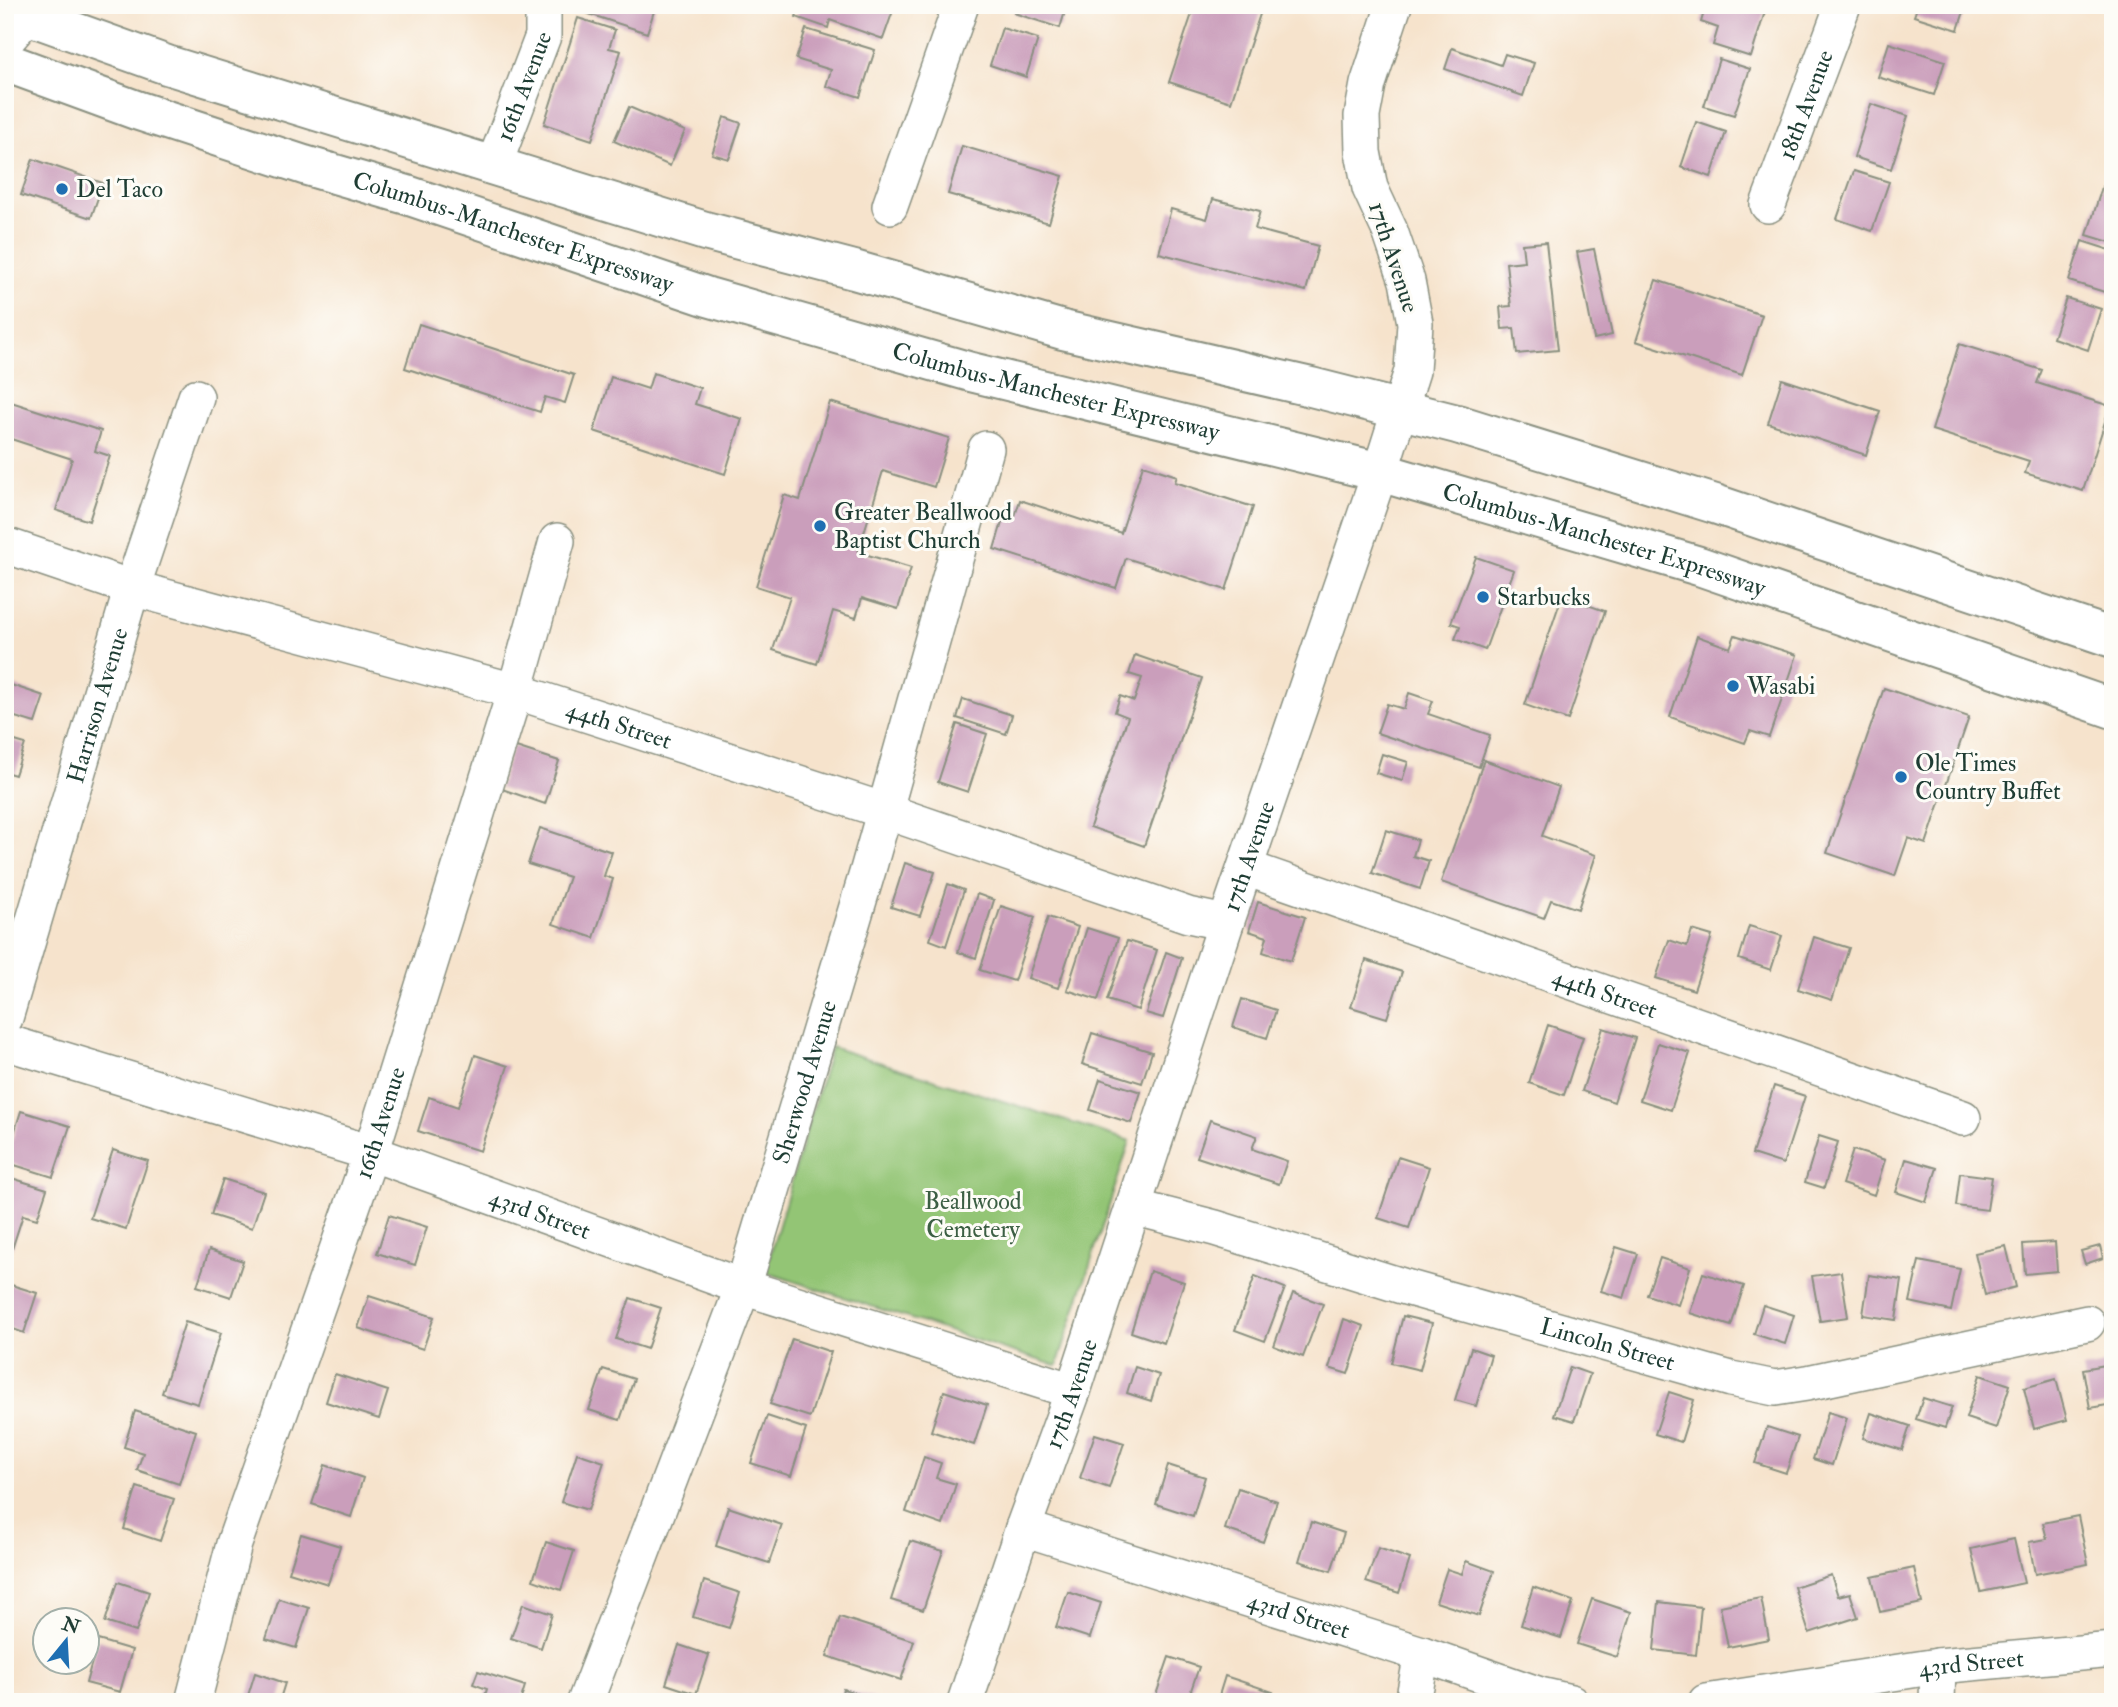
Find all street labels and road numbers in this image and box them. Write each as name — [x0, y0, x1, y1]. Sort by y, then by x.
street label: 16th Avenue — [489, 27, 559, 146]
street label: 18th Avenue — [1771, 46, 1841, 164]
street label: Columbus-Manchester Expressway — [349, 165, 678, 300]
street label: 17th Avenue — [1361, 198, 1426, 316]
street label: Columbus-Manchester Expressway — [889, 335, 1223, 448]
street label: Columbus-Manchester Expressway — [1439, 476, 1770, 604]
street label: Harrison Avenue — [60, 624, 135, 787]
street label: 44th Street — [562, 694, 676, 757]
street label: 17th Avenue — [1216, 797, 1282, 916]
street label: 44th Street — [1548, 961, 1662, 1026]
street label: Sherwood Avenue — [766, 997, 844, 1168]
street label: 16th Avenue — [348, 1063, 413, 1183]
street label: 43rd Street — [485, 1182, 595, 1247]
street label: Lincoln Street — [1536, 1311, 1678, 1378]
street label: 17th Avenue — [1038, 1335, 1105, 1453]
street label: 43rd Street — [1243, 1585, 1354, 1646]
street label: 43rd Street — [1916, 1643, 2025, 1685]

